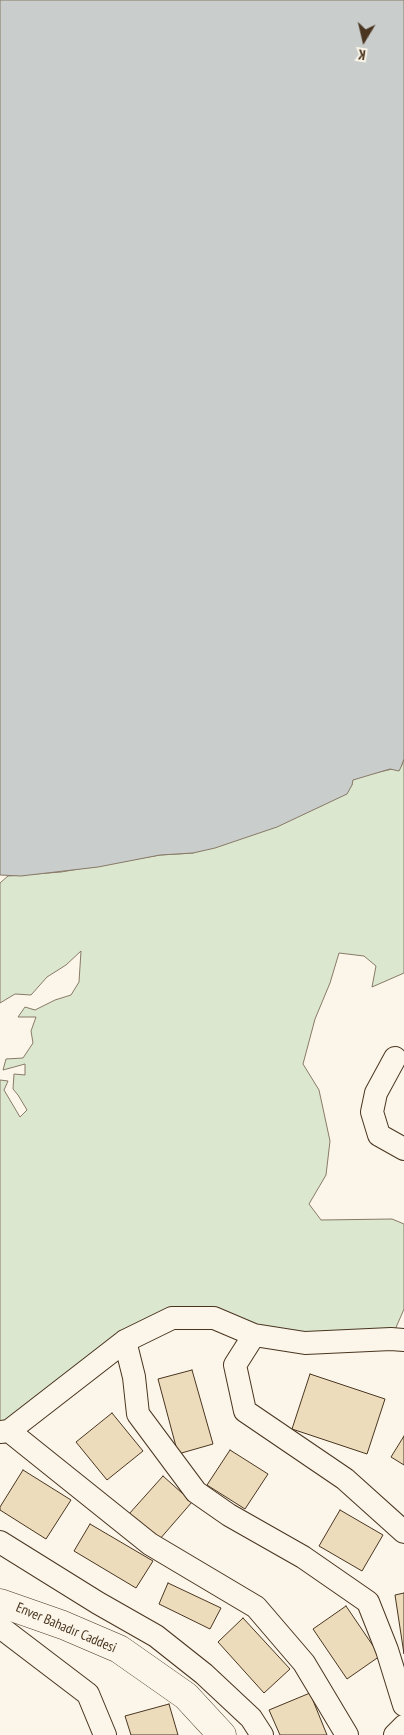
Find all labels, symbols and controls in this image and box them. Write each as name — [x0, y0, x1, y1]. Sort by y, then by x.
north arrow — [339, 15, 389, 65]
text: K — [357, 45, 367, 64]
street label: Enver Bahadır Caddesi — [13, 1599, 119, 1657]

